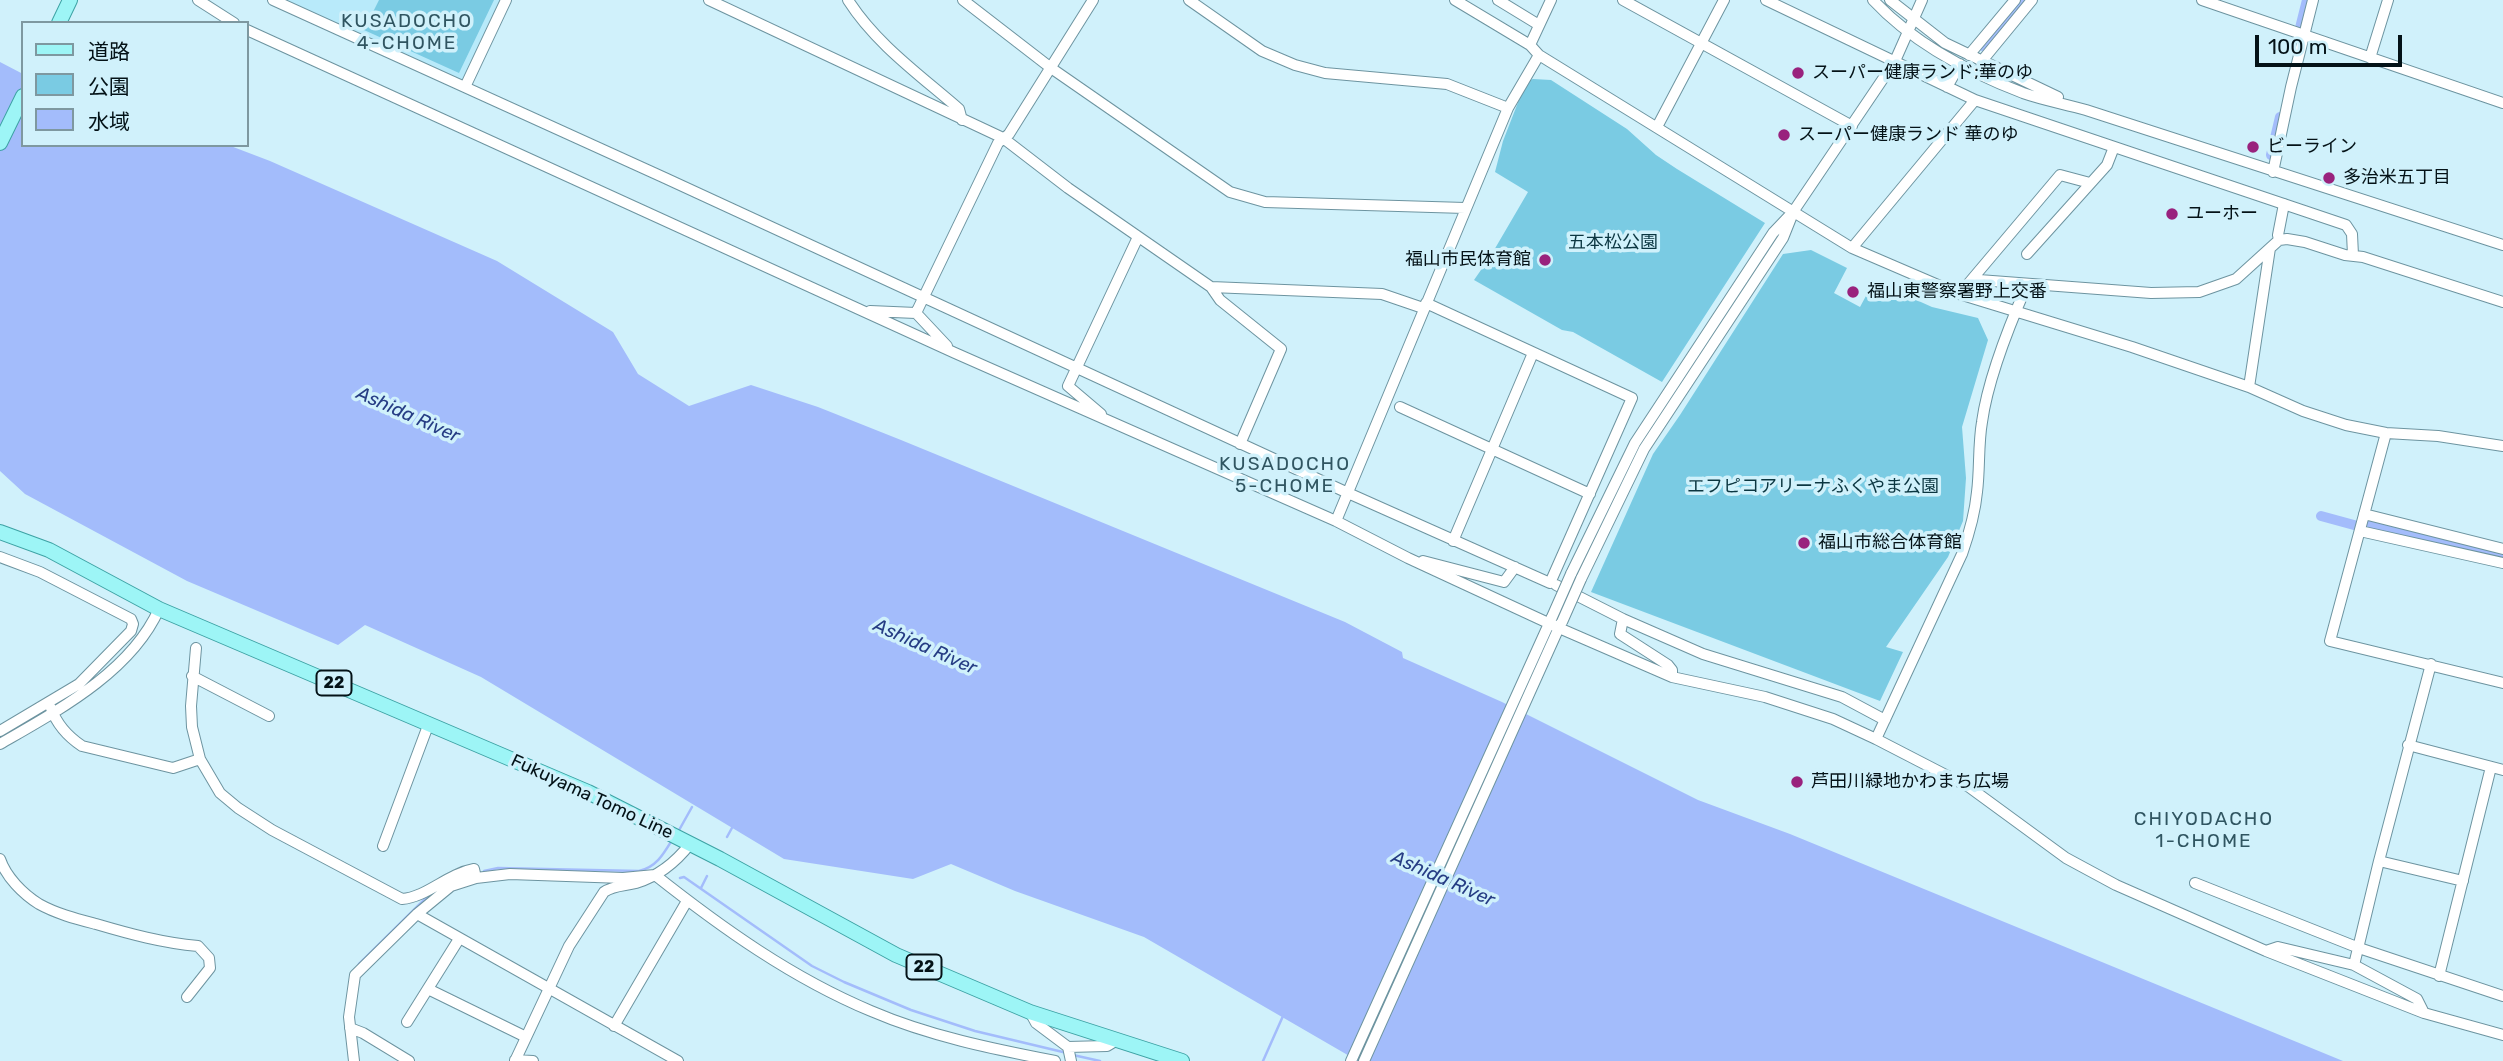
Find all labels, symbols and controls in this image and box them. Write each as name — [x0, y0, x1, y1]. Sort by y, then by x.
district label: KUSADOCHO 4-CHOME — [342, 11, 472, 55]
legend — [21, 21, 248, 147]
scale bar — [2258, 21, 2405, 65]
text: 100 m — [2268, 34, 2327, 59]
text: 道路 — [88, 39, 130, 64]
place label: スーパー健康ランド;華のゆ — [1812, 62, 2033, 84]
marker: スーパー健康ランド;華のゆ — [1790, 65, 1806, 81]
text: 公園 — [88, 74, 130, 99]
text: 水域 — [88, 109, 130, 134]
place label: スーパー健康ランド 華のゆ — [1798, 124, 2018, 146]
marker: スーパー健康ランド 華のゆ — [1776, 127, 1792, 143]
place label: ビーライン — [2267, 136, 2357, 158]
marker: ビーライン — [2245, 139, 2261, 155]
place label: 多治米五丁目 — [2343, 167, 2451, 189]
marker: 多治米五丁目 — [2321, 170, 2337, 186]
place label: ユーホー — [2186, 203, 2258, 225]
marker: ユーホー — [2164, 206, 2180, 222]
park label: 五本松公園 — [1568, 232, 1658, 254]
place label: 福山市民体育館 — [1405, 249, 1531, 271]
marker: 福山市民体育館 — [1537, 252, 1553, 268]
place label: 福山東警察署野上交番 — [1867, 281, 2047, 303]
marker: 福山東警察署野上交番 — [1845, 284, 1861, 300]
water label: Ashida River — [353, 382, 463, 448]
district label: KUSADOCHO 5-CHOME — [1220, 454, 1350, 498]
park label: エフピコアリーナふくやま公園 — [1687, 476, 1939, 498]
place label: 福山市総合体育館 — [1818, 532, 1962, 554]
marker: 福山市総合体育館 — [1796, 535, 1812, 551]
water label: Ashida River — [870, 614, 980, 680]
road number: 22 — [316, 670, 352, 696]
street label: Fukuyama Tomo Line — [508, 750, 676, 844]
place label: 芦田川緑地かわまち広場 — [1811, 771, 2009, 793]
marker: 芦田川緑地かわまち広場 — [1789, 774, 1805, 790]
district label: CHIYODACHO 1-CHOME — [2135, 809, 2273, 853]
water label: Ashida River — [1388, 846, 1498, 912]
road number: 22 — [906, 954, 942, 979]

